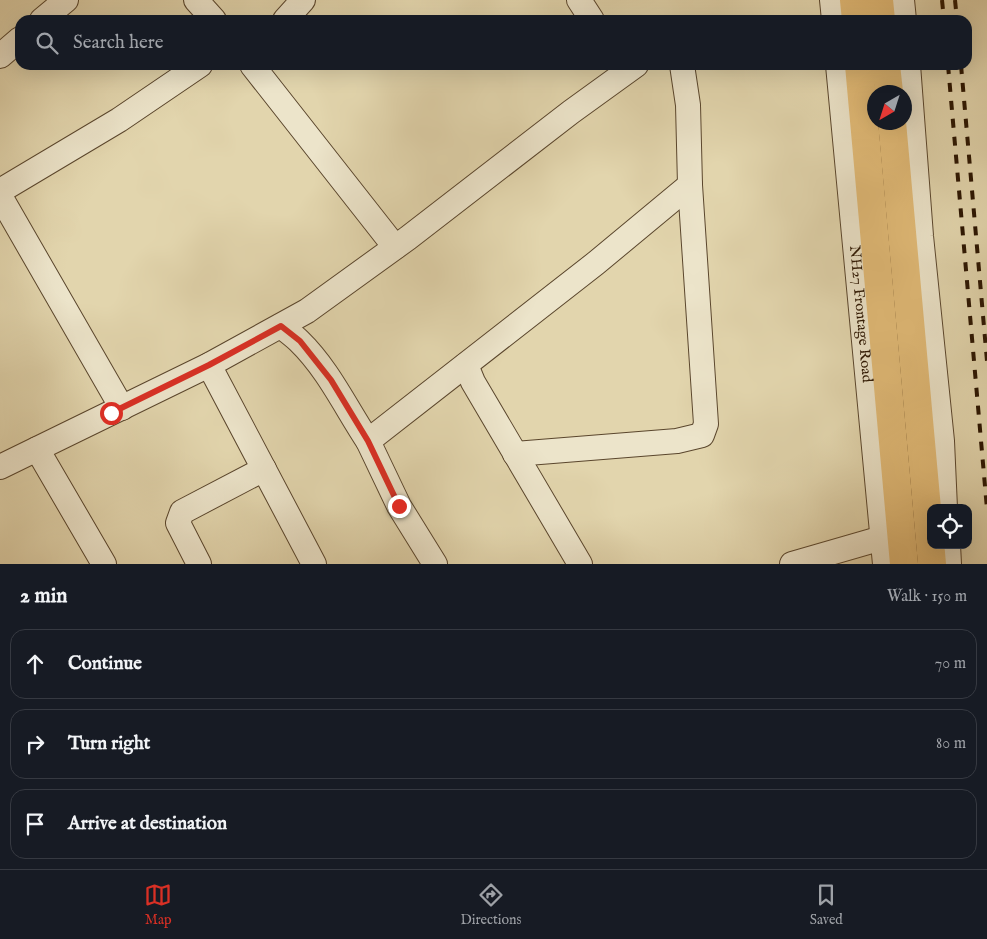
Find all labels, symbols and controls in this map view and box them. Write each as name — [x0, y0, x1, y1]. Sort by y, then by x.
search box — [15, 15, 972, 70]
icon: search — [33, 29, 61, 57]
text: Search here — [73, 31, 164, 55]
north arrow — [867, 85, 912, 130]
street label: NH27 Frontage Road — [845, 244, 877, 384]
route start — [100, 402, 123, 425]
route end — [388, 495, 411, 518]
map controls — [927, 504, 972, 549]
button: locate — [927, 504, 972, 549]
text: 2 min — [20, 583, 67, 610]
text: Walk · 150 m — [887, 587, 967, 607]
icon: ahead — [21, 650, 49, 678]
text: Continue — [68, 652, 142, 676]
text: 70 m — [935, 654, 966, 674]
icon: right — [21, 730, 49, 758]
text: Turn right — [68, 732, 150, 756]
text: 80 m — [936, 734, 966, 754]
icon: arrive — [21, 810, 49, 838]
text: Arrive at destination — [68, 812, 227, 836]
tab: Map — [144, 881, 172, 929]
tab: Directions — [460, 881, 521, 929]
tab: Saved — [810, 881, 843, 929]

